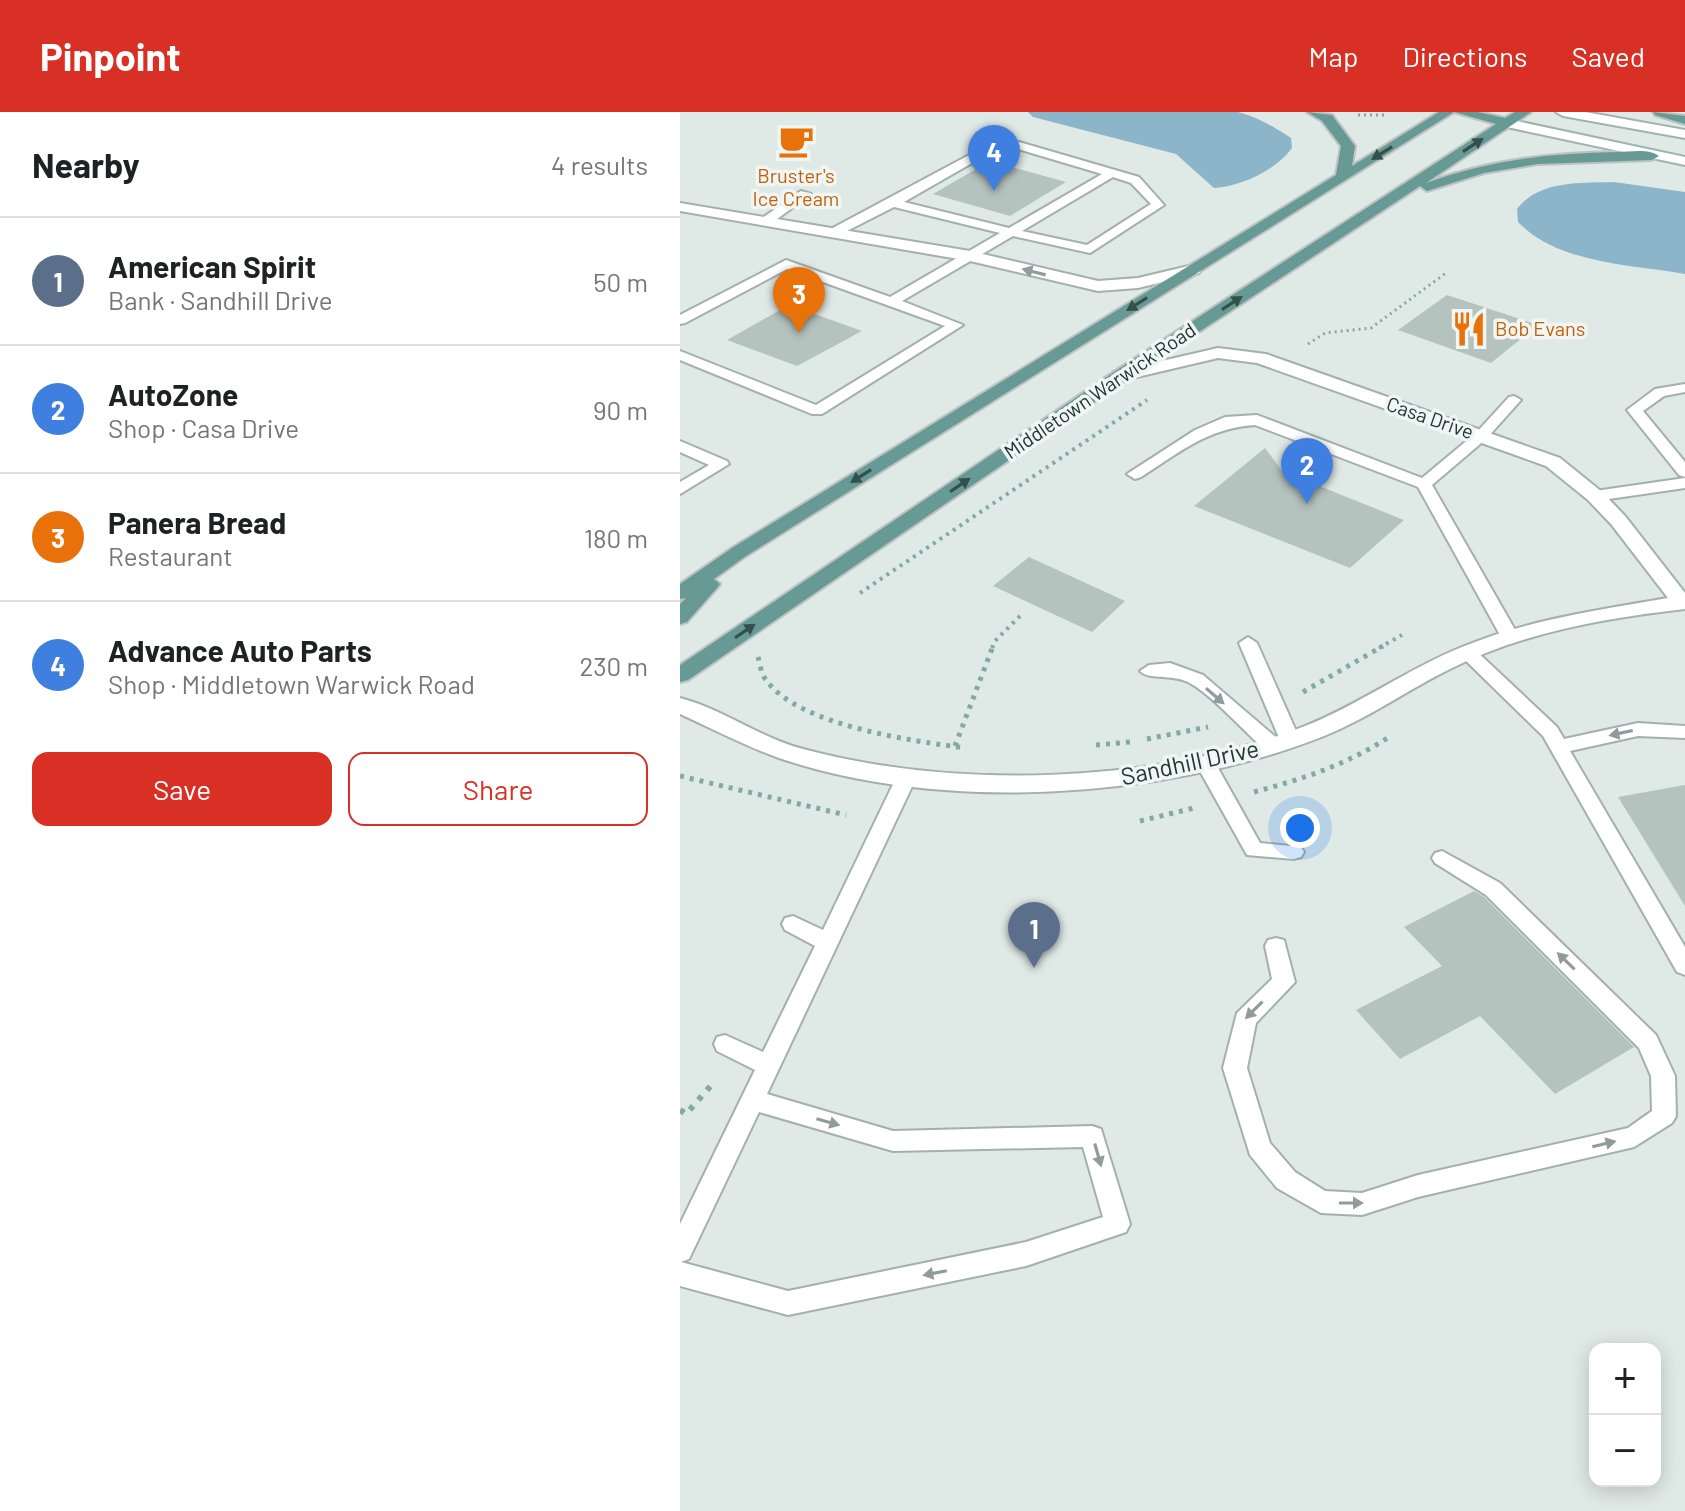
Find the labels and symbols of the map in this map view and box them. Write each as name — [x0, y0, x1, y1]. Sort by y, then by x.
cafe icon: Bruster's Ice Cream — [777, 122, 815, 160]
pin: 4 — [968, 125, 1020, 191]
one-way arrow — [1463, 138, 1484, 153]
one-way arrow — [1371, 146, 1393, 160]
place label: Bruster's Ice Cream — [753, 163, 839, 210]
one-way arrow — [1021, 265, 1046, 278]
pin: 3 — [773, 267, 825, 333]
one-way arrow — [1222, 295, 1243, 310]
one-way arrow — [1126, 297, 1148, 311]
restaurant icon: Bob Evans — [1450, 310, 1488, 348]
place label: Bob Evans — [1495, 316, 1585, 340]
street label: Middletown Warwick Road — [999, 317, 1200, 463]
street label: Casa Drive — [1384, 391, 1477, 443]
pin: 2 — [1281, 438, 1333, 504]
one-way arrow — [850, 468, 872, 482]
one-way arrow — [949, 478, 970, 493]
one-way arrow — [734, 624, 755, 639]
one-way arrow — [1206, 686, 1225, 704]
one-way arrow — [1609, 727, 1634, 740]
street label: Sandhill Drive — [1118, 733, 1261, 790]
your location — [1280, 808, 1320, 848]
pin: 1 — [1008, 902, 1060, 968]
one-way arrow — [1557, 952, 1576, 971]
one-way arrow — [1245, 1001, 1264, 1020]
one-way arrow — [815, 1116, 840, 1128]
one-way arrow — [1592, 1137, 1617, 1150]
one-way arrow — [1092, 1144, 1105, 1168]
one-way arrow — [1339, 1197, 1364, 1209]
one-way arrow — [922, 1267, 947, 1280]

